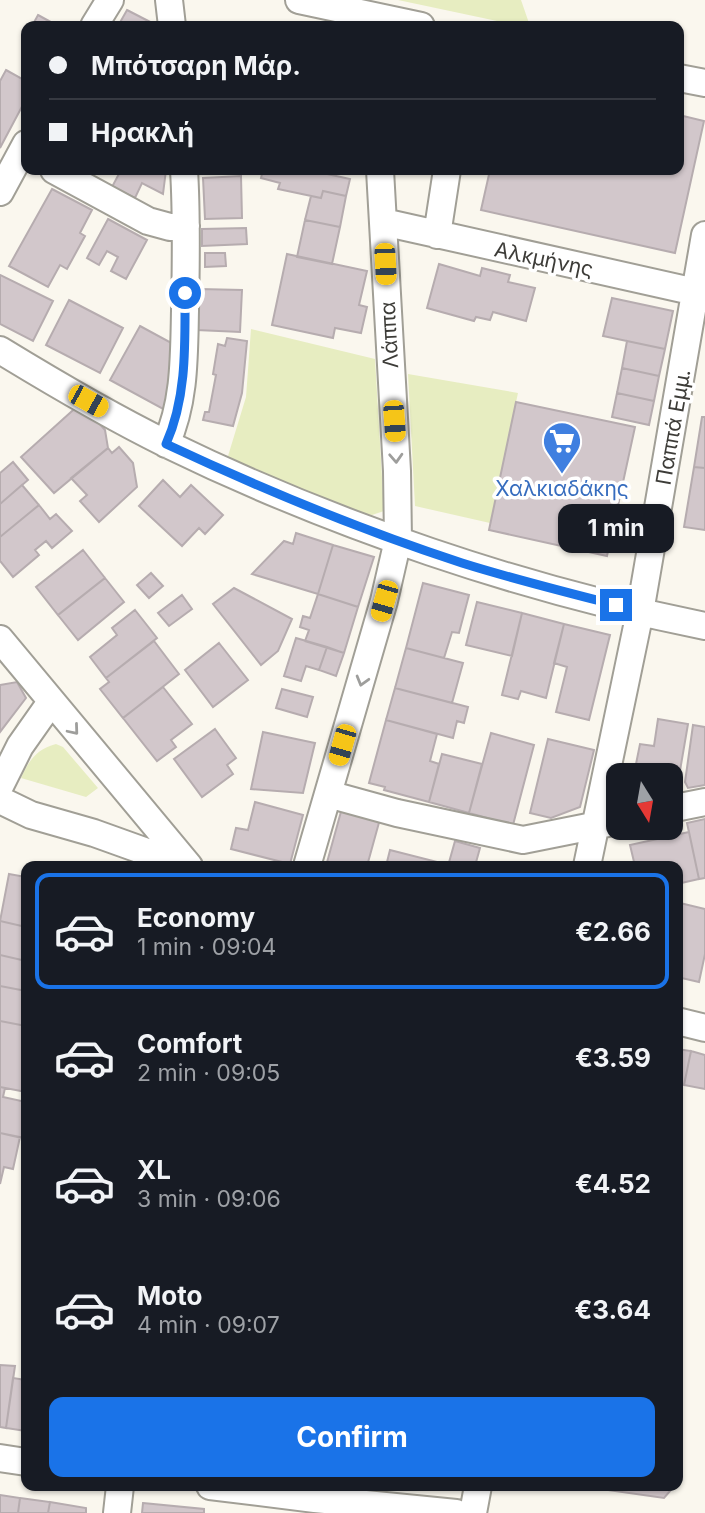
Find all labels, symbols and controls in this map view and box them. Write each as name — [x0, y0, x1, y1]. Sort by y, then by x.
text: Μπότσαρη Μάρ. — [91, 50, 301, 81]
text: Ηρακλή — [91, 117, 194, 148]
street label: Αλκμήνης — [492, 236, 596, 282]
car — [374, 242, 397, 286]
route start — [169, 277, 201, 309]
street label: Λάππα — [375, 301, 403, 369]
street label: Παππά Εμμ. — [650, 367, 696, 487]
car — [65, 382, 112, 420]
car — [383, 399, 406, 443]
supermarket icon: Χαλκιαδάκης — [541, 420, 583, 475]
one-way arrow — [388, 453, 403, 464]
place label: Χαλκιαδάκης — [495, 476, 629, 501]
callout: 1 min — [558, 504, 674, 552]
text: 1 min — [588, 514, 644, 542]
car — [369, 578, 400, 624]
route end — [600, 589, 632, 621]
one-way arrow — [355, 675, 370, 687]
one-way arrow — [66, 722, 79, 734]
car — [327, 722, 358, 768]
north arrow — [606, 763, 682, 840]
map controls — [606, 763, 683, 840]
icon: car — [53, 900, 116, 963]
text: Economy — [137, 902, 255, 933]
text: €2.66 — [575, 916, 651, 947]
text: 1 min · 09:04 — [137, 933, 276, 961]
icon: car — [53, 1026, 116, 1089]
text: Comfort — [137, 1028, 242, 1059]
text: €3.59 — [575, 1042, 651, 1073]
text: 2 min · 09:05 — [137, 1059, 280, 1087]
icon: car — [53, 1152, 116, 1215]
text: XL — [137, 1154, 171, 1185]
text: €4.52 — [575, 1168, 651, 1199]
text: 3 min · 09:06 — [137, 1185, 281, 1213]
icon: car — [53, 1278, 116, 1341]
text: Moto — [137, 1280, 202, 1311]
text: €3.64 — [575, 1294, 651, 1325]
text: 4 min · 09:07 — [137, 1311, 280, 1339]
button: Confirm — [49, 1397, 655, 1477]

